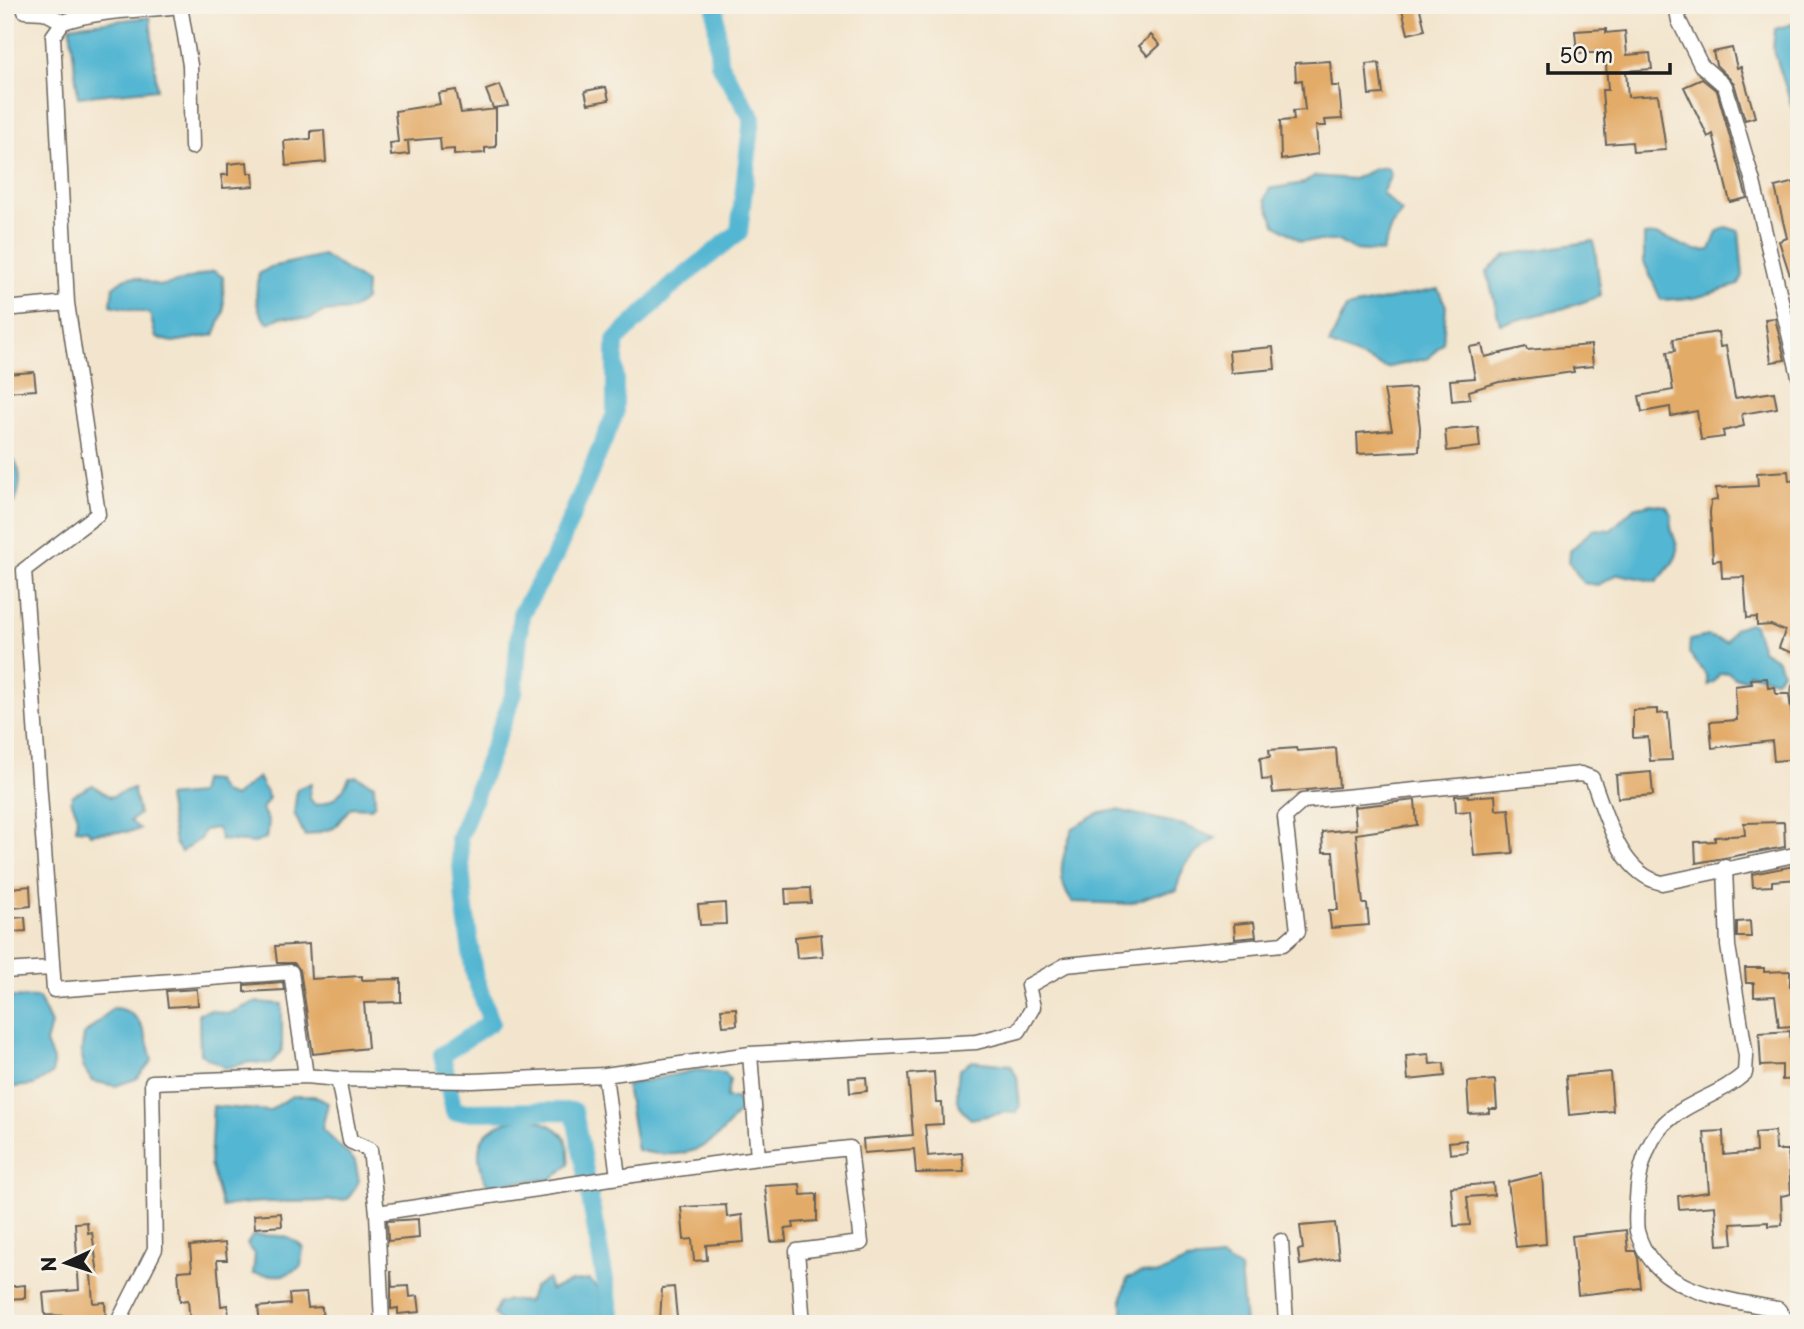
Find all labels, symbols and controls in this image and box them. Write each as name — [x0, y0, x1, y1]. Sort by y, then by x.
scale bar — [1548, 32, 1671, 76]
text: 50 m — [1559, 38, 1613, 70]
north arrow — [32, 1228, 102, 1298]
text: N — [34, 1256, 63, 1273]

